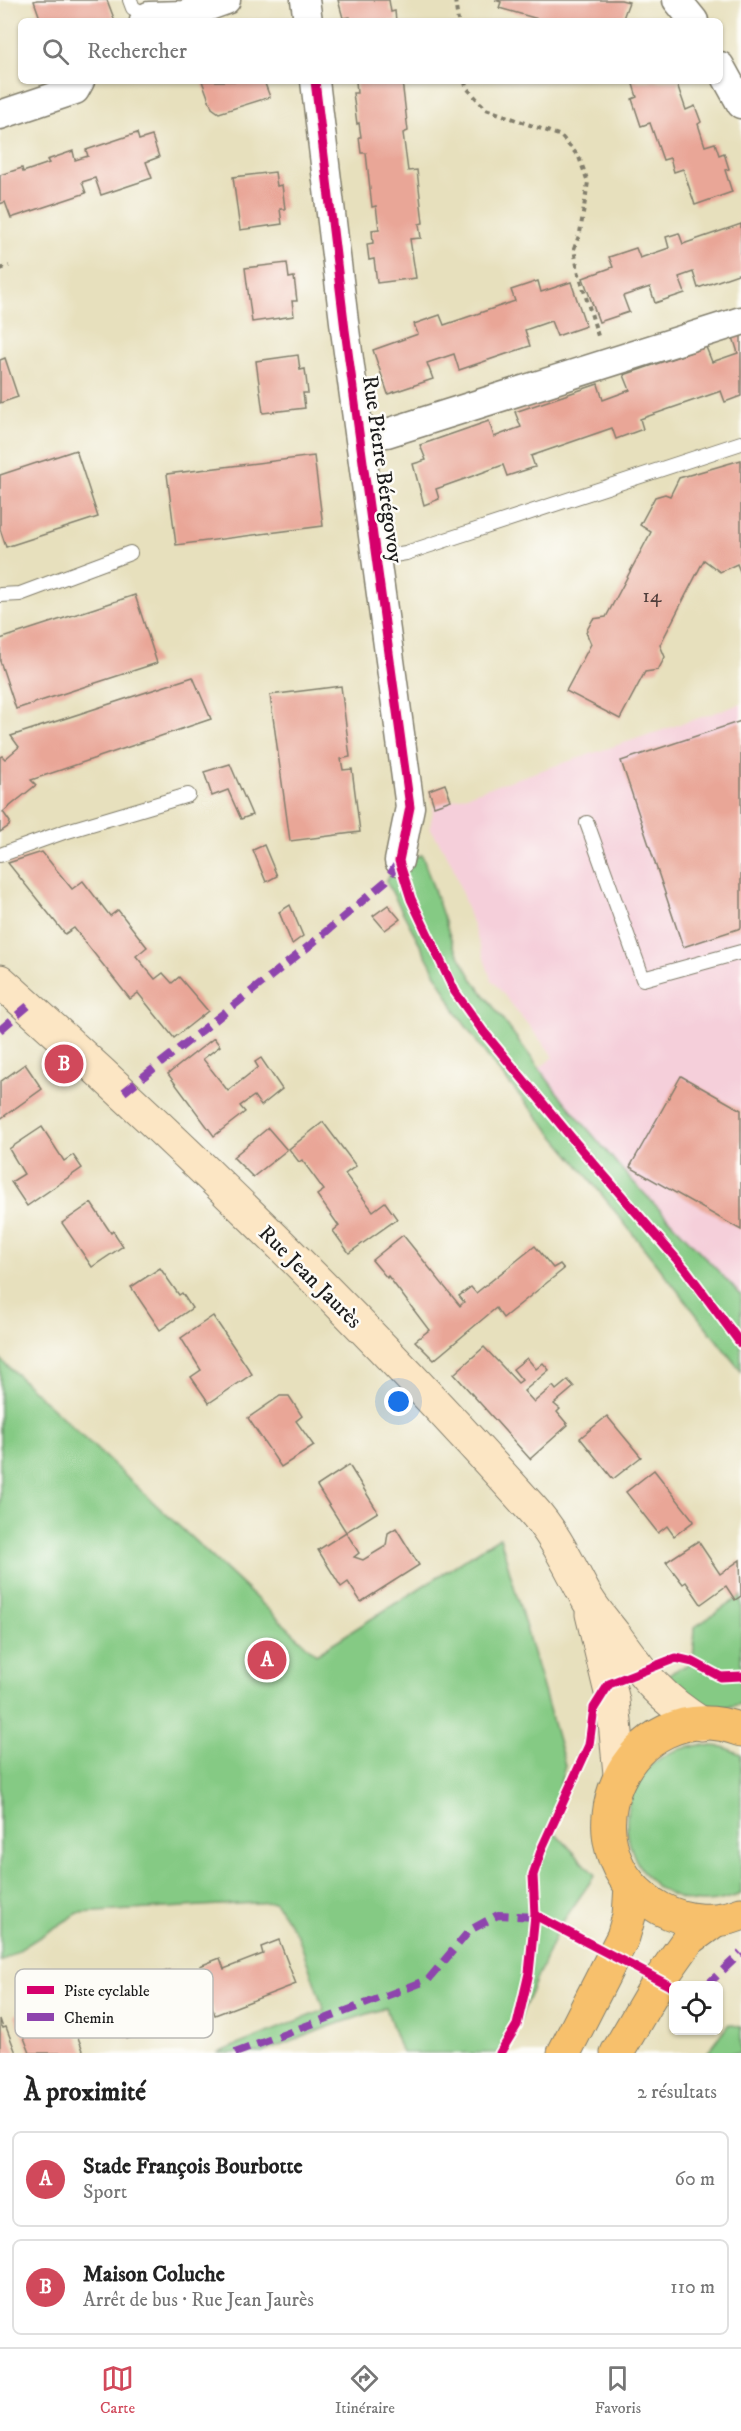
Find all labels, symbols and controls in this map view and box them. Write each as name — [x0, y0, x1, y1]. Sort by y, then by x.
search box — [18, 18, 723, 84]
icon: search — [39, 35, 72, 68]
text: Rechercher — [87, 38, 187, 65]
street label: Rue Pierre Bérégovoy — [356, 374, 409, 565]
house number: 14 — [643, 584, 662, 609]
pin: B — [44, 1042, 84, 1086]
street label: Rue Jean Jaurès — [253, 1220, 367, 1334]
your location — [384, 1387, 413, 1416]
pin: A — [248, 1638, 286, 1682]
legend — [15, 1969, 213, 2038]
text: Piste cyclable — [64, 1981, 150, 2001]
map controls — [669, 1981, 723, 2035]
button: locate — [669, 1981, 723, 2035]
text: Chemin — [64, 2008, 115, 2028]
text: À proximité — [24, 2076, 146, 2109]
text: 2 résultats — [637, 2080, 717, 2105]
text: Stade François Bourbotte — [83, 2153, 303, 2180]
text: A — [39, 2167, 52, 2192]
text: 60 m — [675, 2167, 715, 2192]
text: Sport — [83, 2180, 127, 2205]
text: Maison Coluche — [83, 2261, 225, 2288]
text: B — [39, 2275, 52, 2300]
text: 110 m — [670, 2275, 715, 2300]
text: Arrêt de bus · Rue Jean Jaurès — [83, 2288, 314, 2313]
tab: Carte — [100, 2362, 135, 2418]
tab: Itinéraire — [335, 2362, 395, 2418]
tab: Favoris — [595, 2362, 641, 2418]

